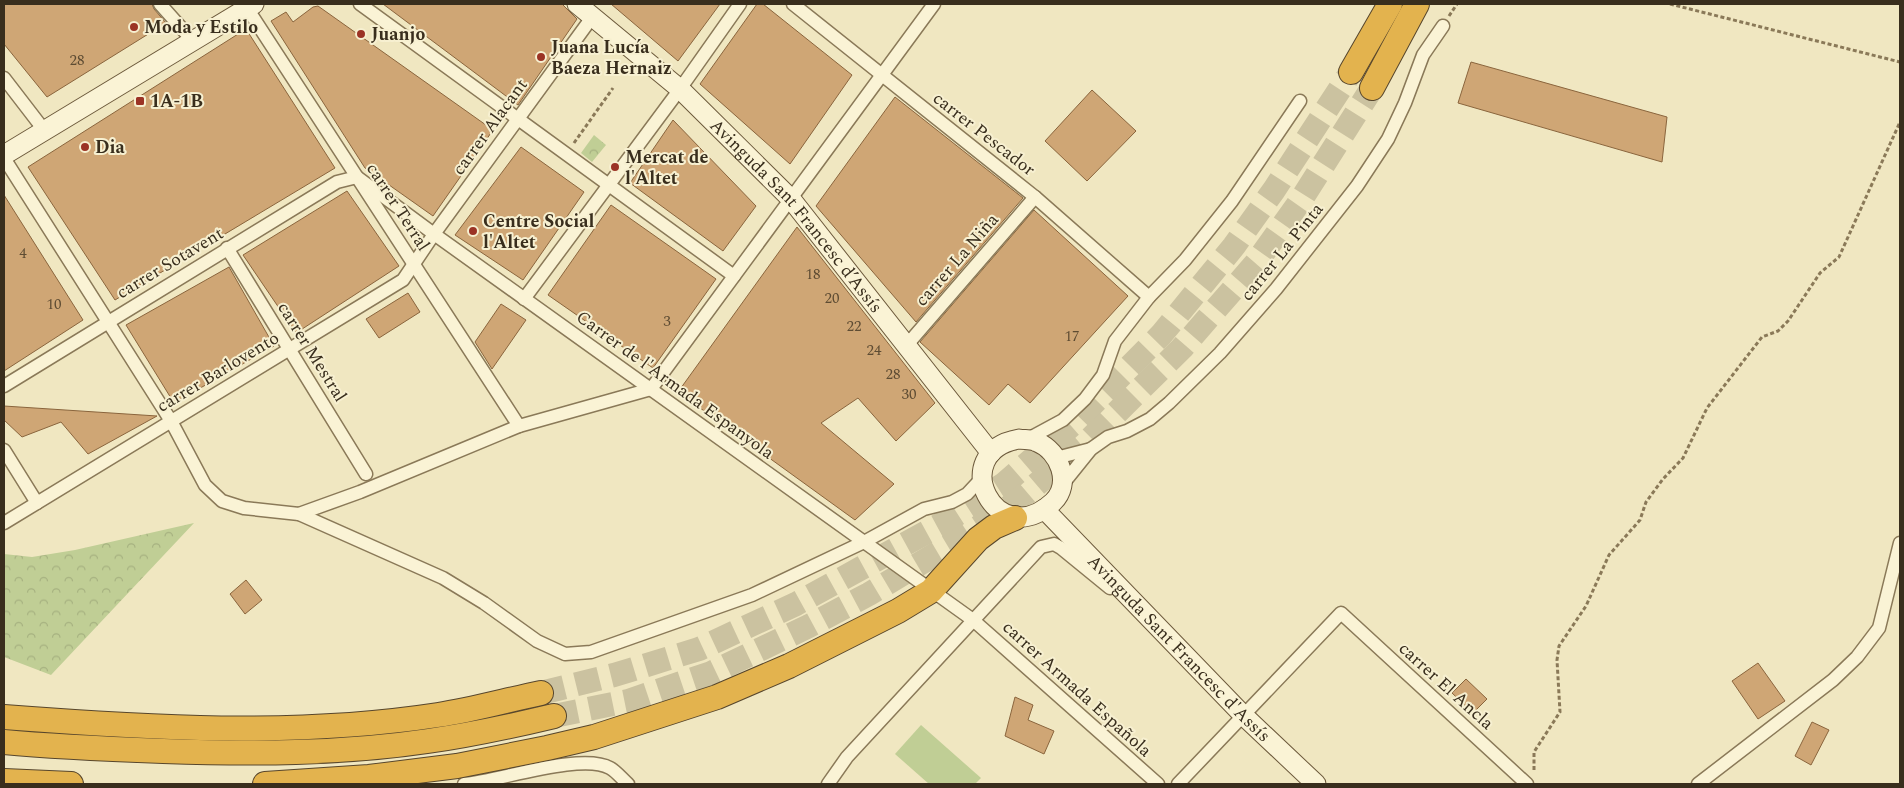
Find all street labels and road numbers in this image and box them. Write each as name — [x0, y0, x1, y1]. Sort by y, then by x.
street label: carrer Alacant — [446, 73, 534, 181]
street label: carrer Pescador — [927, 85, 1041, 183]
street label: Avinguda Sant Francesc d’Assís — [704, 112, 889, 319]
street label: carrer Terral — [359, 158, 437, 256]
street label: carrer La Pinta — [1234, 197, 1330, 307]
street label: carrer La Niña — [909, 207, 1005, 313]
street label: carrer Sotavent — [111, 220, 229, 306]
street label: carrer Mestral — [270, 297, 354, 407]
street label: Carrer de l'Armada Espanyola — [570, 304, 780, 466]
street label: carrer Barlovento — [152, 325, 284, 419]
street label: Avinguda Sant Francesc d'Assís — [1081, 548, 1277, 748]
street label: carrer Armada Española — [996, 614, 1158, 764]
street label: carrer El Ancla — [1392, 636, 1500, 736]

